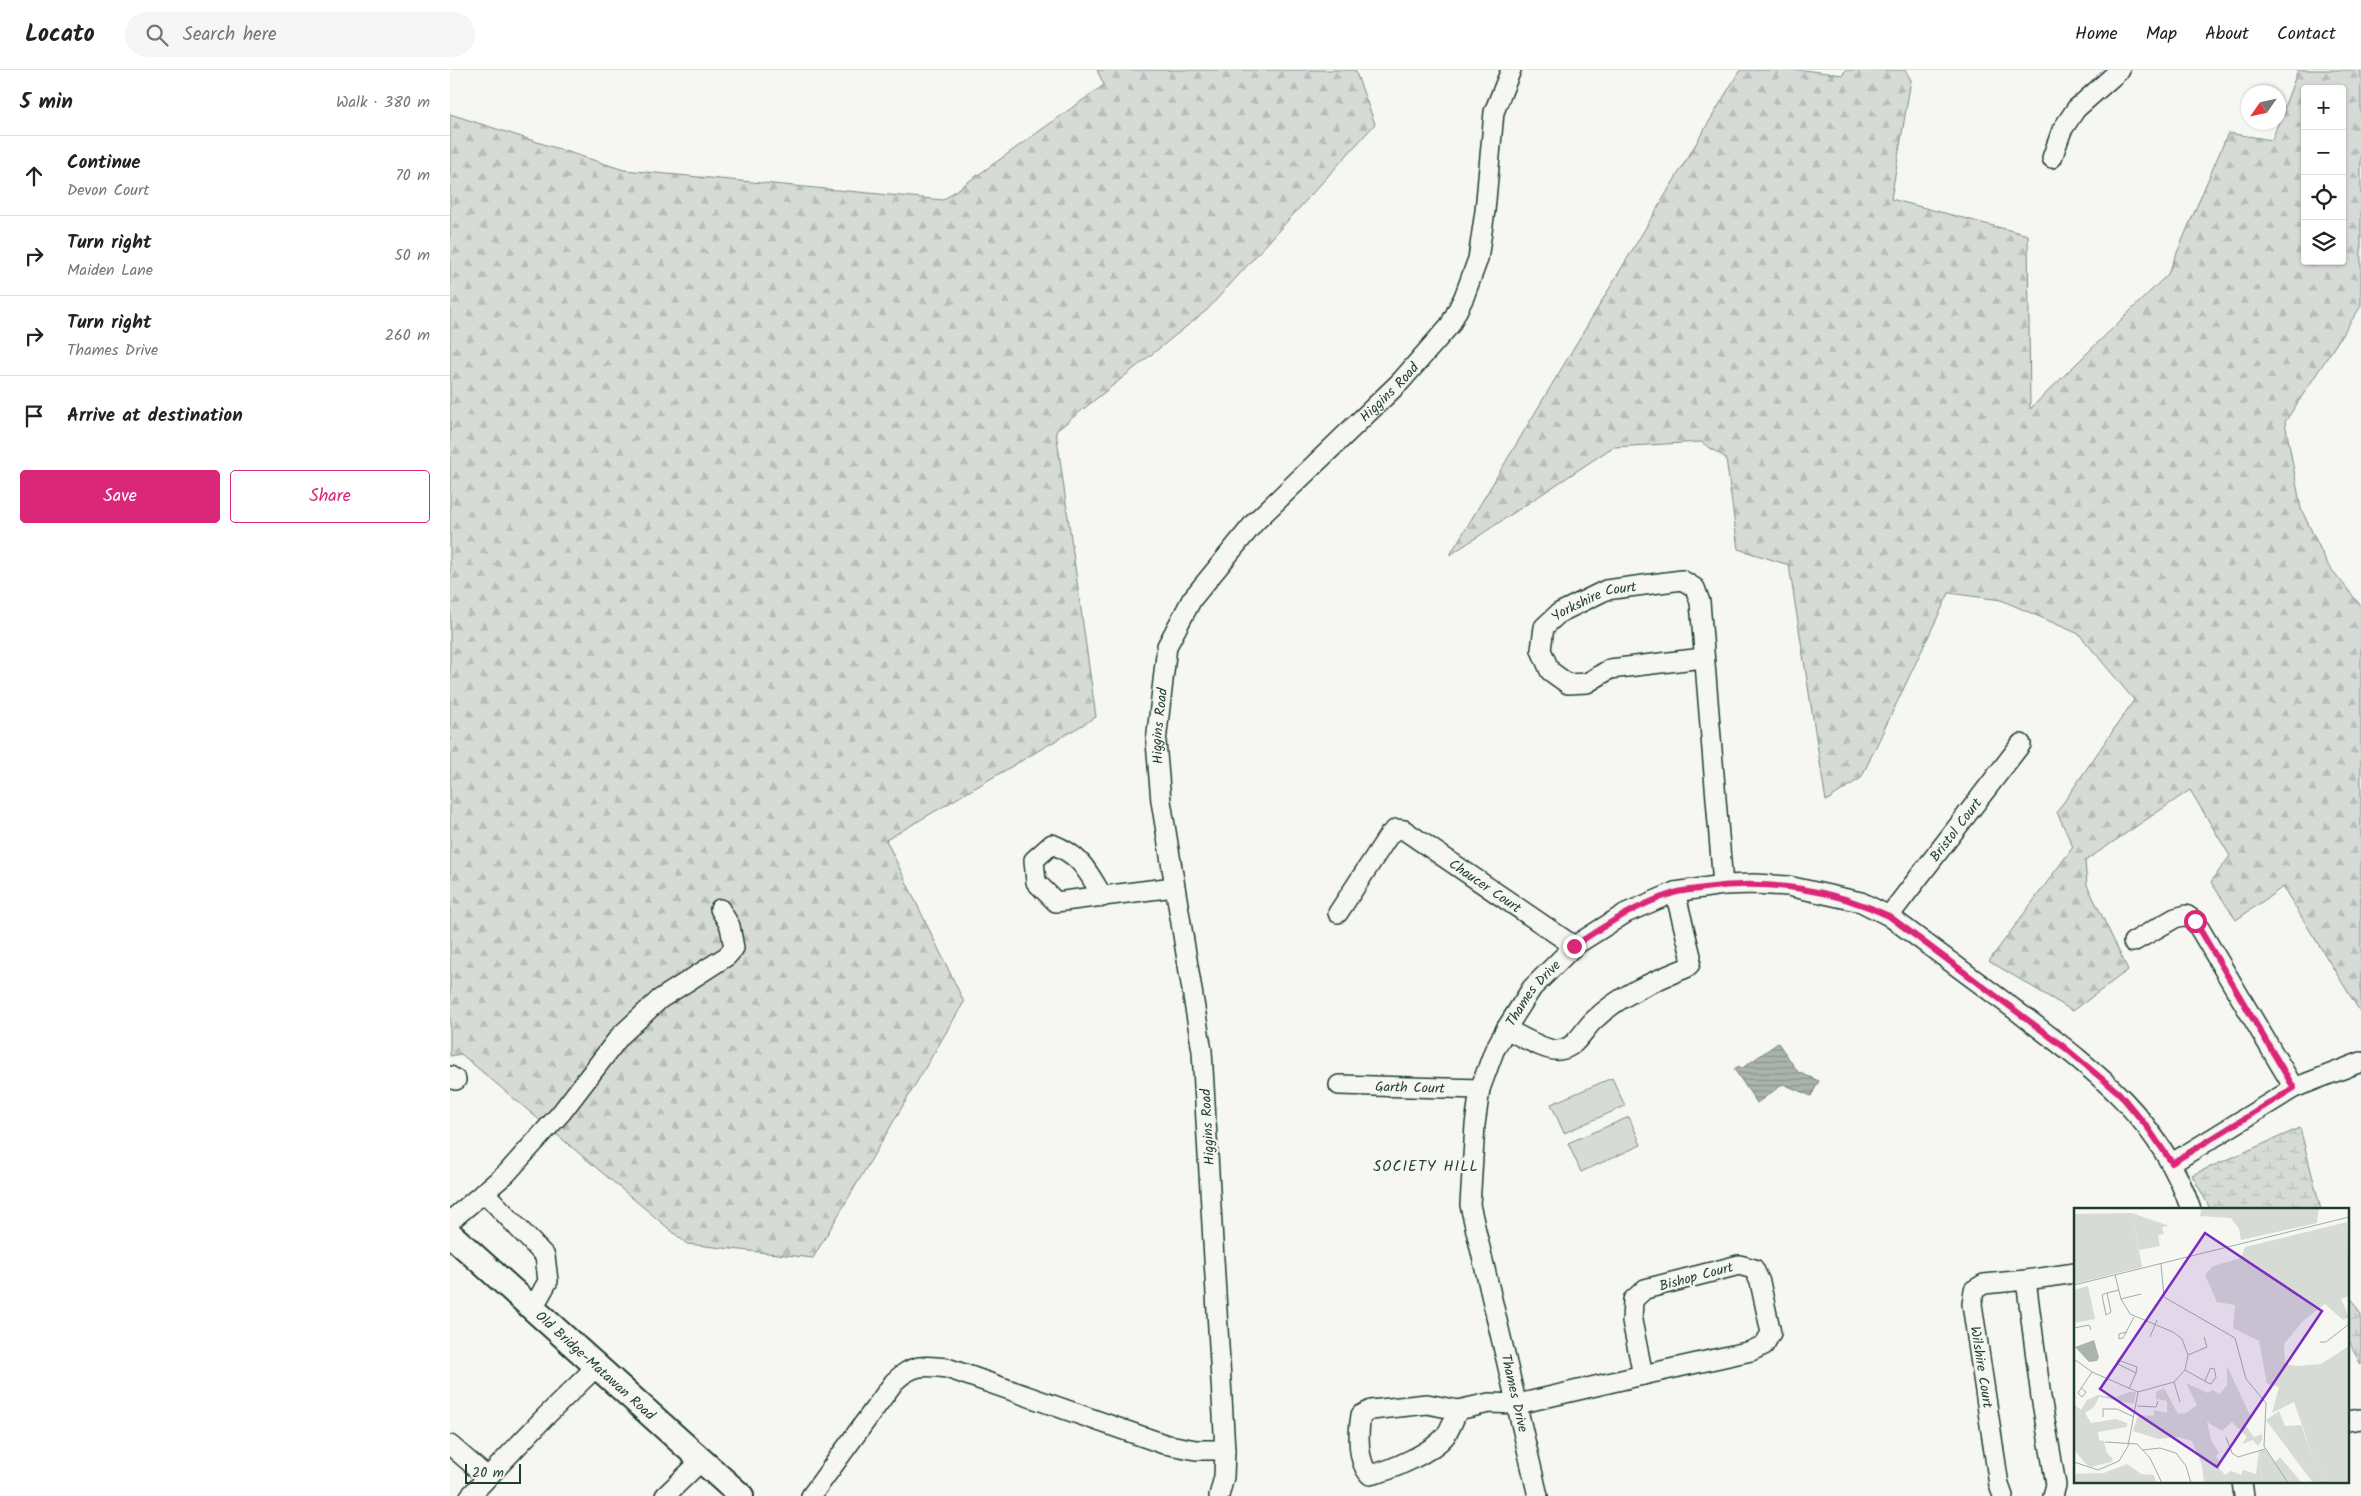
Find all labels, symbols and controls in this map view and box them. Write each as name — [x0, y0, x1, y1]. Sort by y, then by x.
search box — [125, 12, 475, 57]
text: Locato — [25, 15, 95, 54]
text: Search here — [183, 20, 276, 50]
text: Home — [2075, 20, 2118, 49]
text: Map — [2146, 20, 2177, 49]
text: About — [2205, 20, 2249, 49]
text: Contact — [2277, 20, 2336, 49]
icon: search — [143, 21, 171, 49]
north arrow — [2241, 85, 2286, 130]
map controls — [2301, 85, 2346, 265]
button: + — [2301, 85, 2346, 130]
text: 5 min — [20, 86, 73, 119]
text: Walk · 380 m — [336, 90, 430, 115]
button: − — [2301, 130, 2346, 175]
text: Continue — [67, 148, 140, 178]
icon: ahead — [20, 162, 48, 190]
text: 70 m — [395, 163, 430, 188]
button: locate — [2301, 175, 2346, 220]
text: Devon Court — [67, 178, 149, 203]
button: layers — [2301, 220, 2346, 265]
text: Turn right — [67, 228, 152, 258]
icon: right — [20, 242, 48, 270]
text: 50 m — [394, 243, 430, 268]
text: Maiden Lane — [67, 258, 153, 283]
text: Turn right — [67, 308, 152, 338]
icon: right — [20, 322, 48, 350]
text: 260 m — [385, 323, 430, 348]
text: Thames Drive — [67, 338, 158, 363]
street label: Higgins Road — [1355, 357, 1425, 427]
text: Arrive at destination — [67, 401, 243, 431]
icon: arrive — [20, 402, 48, 430]
button: Save — [20, 470, 220, 523]
button: Share — [230, 470, 430, 523]
street label: Yorkshire Court — [1547, 576, 1638, 627]
street label: Higgins Road — [1146, 686, 1174, 765]
street label: Bristol Court — [1925, 793, 1988, 867]
street label: Chaucer Court — [1444, 854, 1526, 919]
route start — [2184, 910, 2207, 933]
route end — [1563, 935, 1586, 958]
street label: Thames Drive — [1500, 955, 1567, 1031]
street label: Garth Court — [1375, 1076, 1446, 1100]
street label: Higgins Road — [1195, 1087, 1221, 1166]
district label: SOCIETY HILL — [1373, 1155, 1479, 1179]
inset map — [2074, 1208, 2348, 1484]
street label: Bishop Court — [1657, 1256, 1736, 1297]
street label: Old Bridge-Matawan Road — [530, 1306, 661, 1427]
street label: Wilshire Court — [1964, 1325, 1998, 1410]
street label: Thames Drive — [1494, 1352, 1534, 1435]
scale bar — [465, 1461, 521, 1484]
text: 20 m — [472, 1462, 504, 1484]

